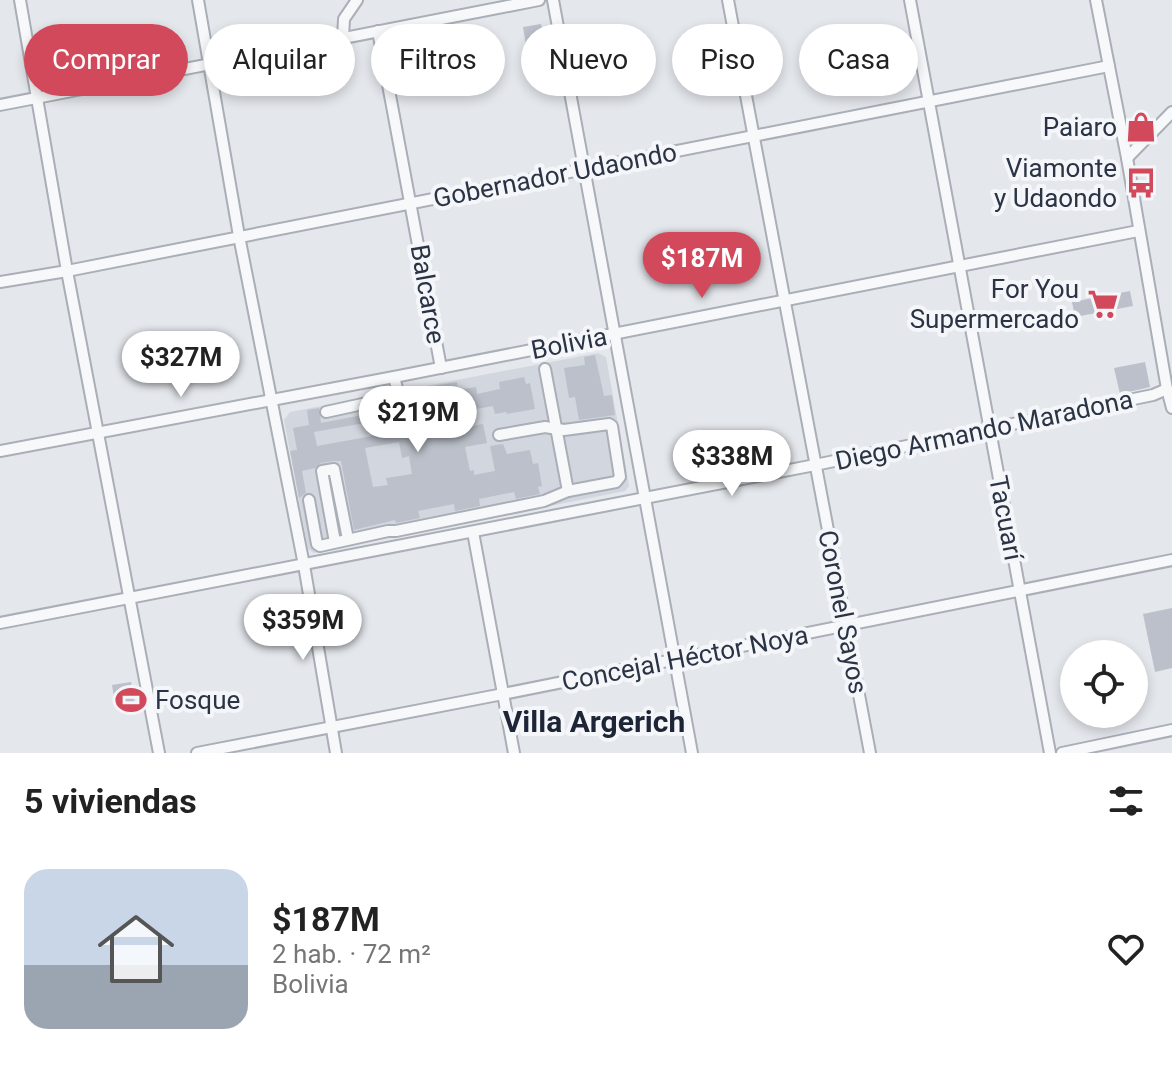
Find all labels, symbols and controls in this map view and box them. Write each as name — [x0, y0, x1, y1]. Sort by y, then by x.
chip: Comprar — [24, 24, 188, 96]
chip: Alquilar — [204, 24, 355, 96]
chip: Filtros — [371, 24, 505, 96]
chip: Nuevo — [521, 24, 656, 96]
chip: Piso — [672, 24, 783, 96]
chip: Casa — [799, 24, 918, 96]
shop icon: Paiaro — [1124, 110, 1158, 144]
place label: Paiaro — [1043, 112, 1117, 142]
street label: Gobernador Udaondo — [431, 137, 679, 213]
place label: Viamonte y Udaondo — [994, 153, 1117, 213]
bus stop icon: Viamonte y Udaondo — [1124, 166, 1158, 200]
pin: $187M — [646, 232, 758, 300]
street label: Balcarce — [405, 242, 451, 346]
text: $187M — [661, 243, 743, 273]
place label: For You Supermercado — [910, 274, 1079, 334]
supermarket icon: For You Supermercado — [1086, 287, 1120, 321]
street label: Bolivia — [528, 321, 610, 365]
pin: $327M — [125, 331, 237, 399]
text: $327M — [140, 342, 222, 372]
street label: Diego Armando Maradona — [833, 384, 1135, 476]
pin: $219M — [362, 386, 474, 454]
text: $219M — [377, 397, 459, 427]
pin: $338M — [676, 430, 788, 498]
text: $338M — [691, 441, 773, 471]
street label: Tacuarí — [983, 473, 1029, 564]
street label: Coronel Sayos — [812, 528, 874, 696]
pin: $359M — [247, 594, 359, 662]
text: $359M — [262, 605, 344, 635]
street label: Concejal Héctor Noya — [559, 619, 811, 697]
map controls — [1060, 640, 1148, 728]
button: locate — [1060, 640, 1148, 728]
sports icon: Fosque — [114, 683, 148, 717]
place label: Fosque — [155, 685, 240, 715]
district label: Villa Argerich — [503, 704, 685, 739]
icon: filters — [1104, 779, 1148, 823]
text: 5 viviendas — [24, 781, 197, 821]
text: $187M — [272, 899, 380, 939]
icon: home — [88, 901, 184, 997]
icon: heart — [1104, 927, 1148, 971]
text: 2 hab. · 72 m² — [272, 939, 431, 969]
text: Bolivia — [272, 969, 349, 999]

